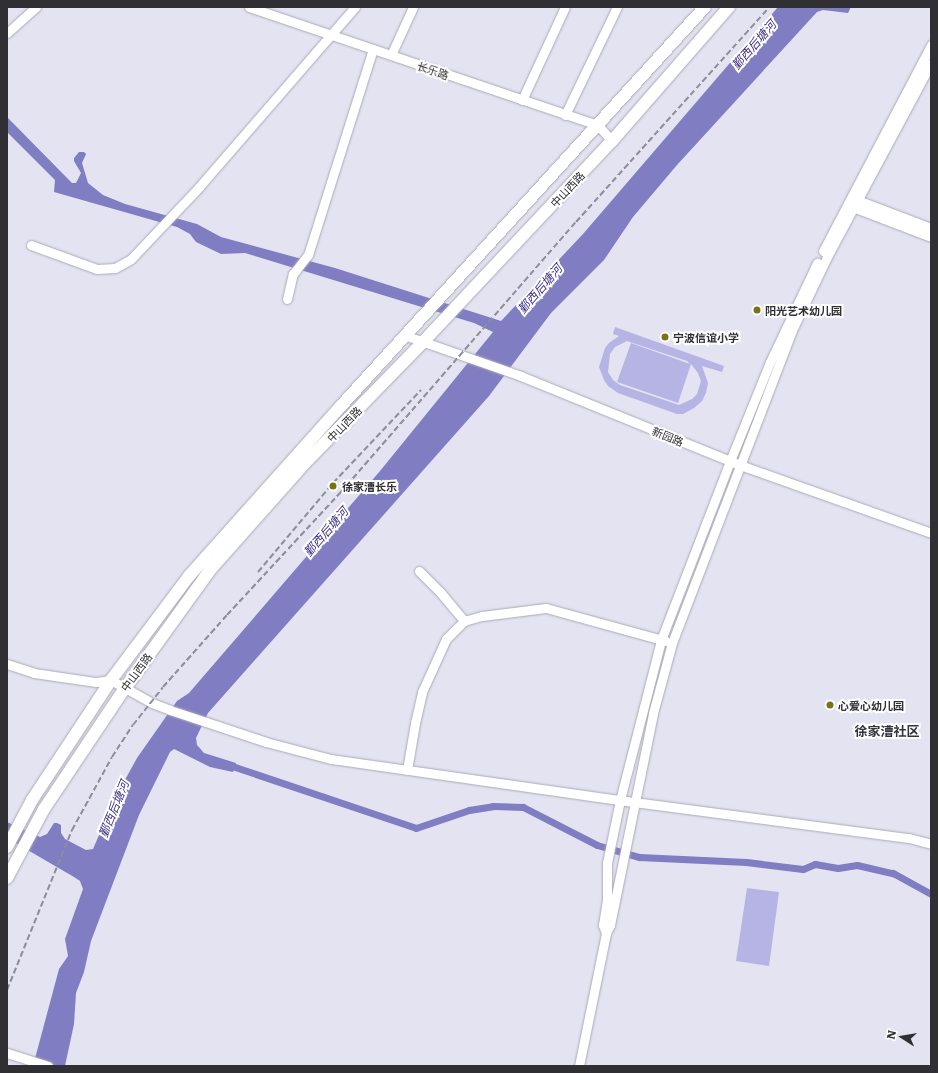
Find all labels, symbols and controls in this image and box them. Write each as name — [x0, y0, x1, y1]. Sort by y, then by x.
water label: 鄞西后塘河 — [729, 18, 779, 72]
street label: 长乐路 — [415, 58, 451, 82]
street label: 中山西路 — [547, 168, 587, 210]
water label: 鄞西后塘河 — [515, 262, 565, 316]
place label: 阳光艺术幼儿园 — [765, 303, 842, 317]
marker: 阳光艺术幼儿园 — [752, 305, 762, 315]
place label: 宁波信谊小学 — [673, 330, 739, 344]
marker: 宁波信谊小学 — [660, 332, 670, 342]
street label: 中山西路 — [324, 404, 364, 444]
street label: 新园路 — [650, 424, 686, 448]
place label: 徐家漕长乐 — [342, 479, 397, 493]
marker: 徐家漕长乐 — [327, 480, 339, 492]
water label: 鄞西后塘河 — [301, 505, 351, 559]
street label: 中山西路 — [118, 650, 154, 694]
place label: 心爱心幼儿园 — [838, 698, 904, 712]
marker: 心爱心幼儿园 — [825, 700, 835, 710]
district label: 徐家漕社区 — [855, 723, 919, 739]
water label: 鄞西后塘河 — [96, 778, 132, 840]
north arrow — [882, 1017, 922, 1057]
text: N — [881, 1028, 899, 1041]

